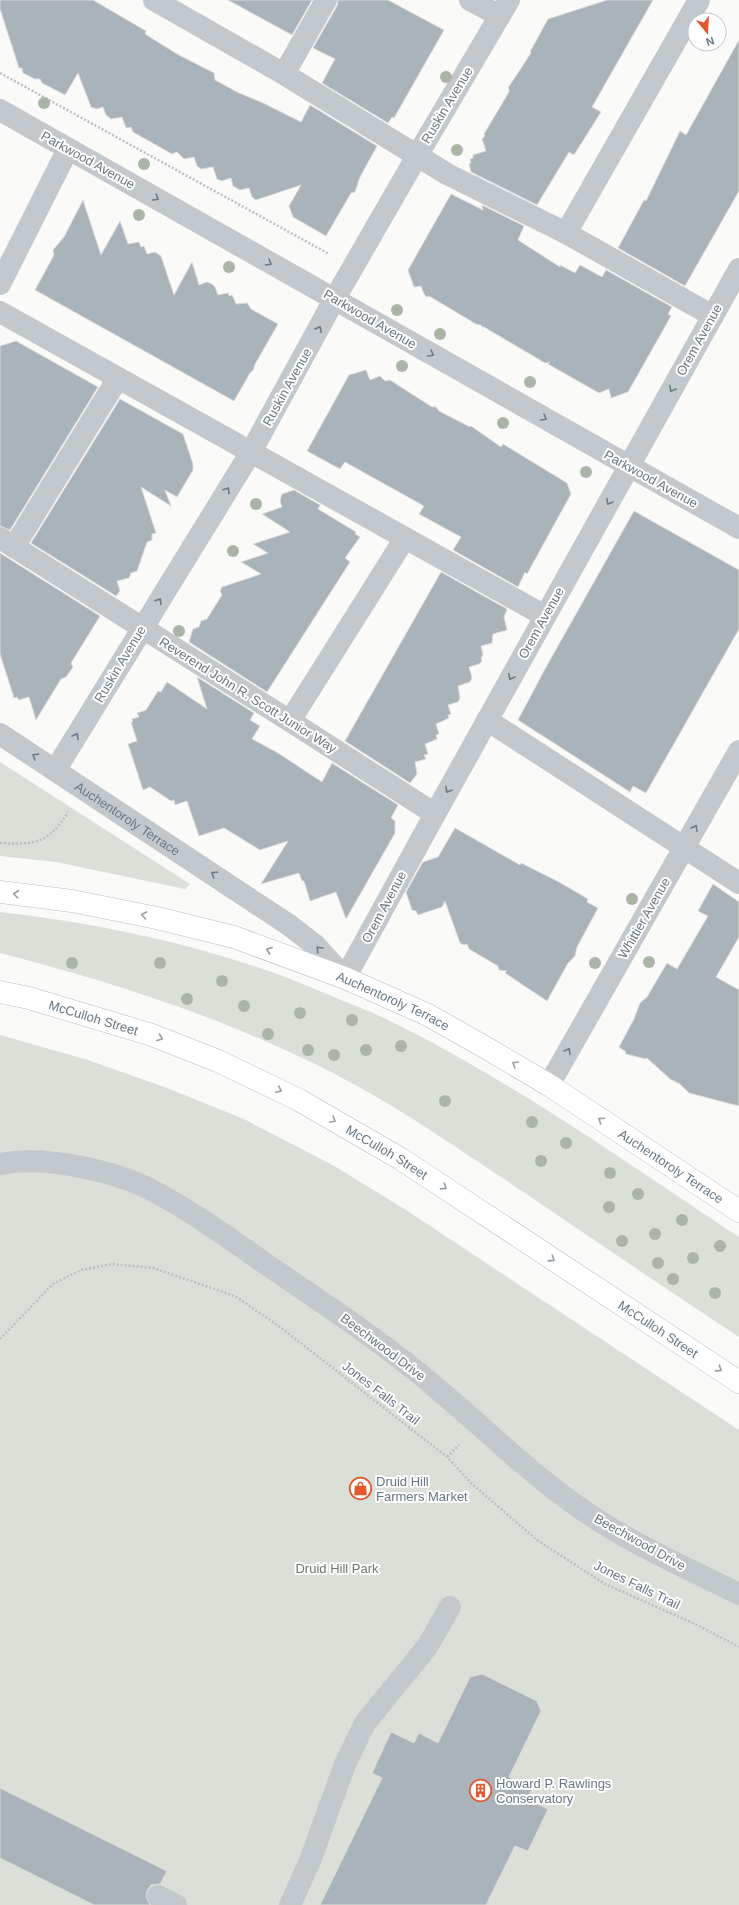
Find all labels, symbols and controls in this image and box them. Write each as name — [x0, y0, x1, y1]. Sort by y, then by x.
north arrow — [687, 12, 727, 52]
text: N — [704, 35, 716, 48]
street label: Ruskin Avenue — [418, 64, 476, 146]
street label: Parkwood Avenue — [39, 128, 137, 192]
one-way arrow — [152, 194, 159, 201]
one-way arrow — [265, 258, 272, 265]
street label: Parkwood Avenue — [321, 286, 419, 352]
street label: Orem Avenue — [673, 302, 725, 378]
one-way arrow — [314, 325, 321, 333]
street label: Ruskin Avenue — [259, 346, 315, 428]
one-way arrow — [427, 350, 434, 357]
one-way arrow — [669, 385, 677, 392]
one-way arrow — [540, 414, 547, 421]
street label: Parkwood Avenue — [602, 447, 700, 511]
one-way arrow — [222, 487, 230, 494]
one-way arrow — [606, 498, 614, 505]
street label: Orem Avenue — [515, 585, 567, 661]
one-way arrow — [154, 598, 161, 605]
street label: Ruskin Avenue — [91, 623, 149, 705]
street label: Reverend John R. Scott Junior Way — [157, 634, 340, 756]
one-way arrow — [509, 673, 516, 680]
one-way arrow — [72, 733, 79, 740]
one-way arrow — [32, 753, 39, 761]
street label: Auchentoroly Terrace — [72, 778, 183, 858]
one-way arrow — [445, 786, 452, 793]
one-way arrow — [690, 825, 697, 832]
street label: Orem Avenue — [359, 868, 409, 946]
one-way arrow — [211, 872, 218, 879]
street label: Whittier Avenue — [615, 875, 673, 961]
one-way arrow — [13, 889, 19, 898]
one-way arrow — [141, 912, 148, 920]
one-way arrow — [266, 947, 273, 955]
one-way arrow — [317, 947, 324, 954]
street label: Auchentoroly Terrace — [335, 968, 452, 1033]
street label: McCulloh Street — [47, 997, 140, 1038]
one-way arrow — [156, 1033, 163, 1041]
one-way arrow — [563, 1047, 570, 1055]
one-way arrow — [512, 1062, 519, 1069]
one-way arrow — [274, 1085, 282, 1093]
one-way arrow — [329, 1115, 336, 1122]
one-way arrow — [599, 1117, 606, 1124]
street label: McCulloh Street — [344, 1121, 431, 1182]
street label: Auchentoroly Terrace — [616, 1126, 726, 1206]
one-way arrow — [439, 1182, 446, 1189]
one-way arrow — [548, 1254, 555, 1261]
street label: McCulloh Street — [616, 1297, 701, 1361]
street label: Beechwood Drive — [338, 1310, 428, 1384]
street label: Jones Falls Trail — [339, 1358, 423, 1428]
one-way arrow — [715, 1364, 722, 1372]
place label: Druid Hill Farmers Market — [376, 1474, 468, 1504]
shop icon: Druid Hill Farmers Market — [348, 1475, 374, 1501]
street label: Beechwood Drive — [592, 1511, 688, 1573]
street label: Jones Falls Trail — [592, 1558, 683, 1612]
park label: Druid Hill Park — [295, 1561, 379, 1576]
place label: Howard P. Rawlings Conservatory — [496, 1776, 612, 1806]
building icon: Howard P. Rawlings Conservatory — [467, 1777, 493, 1803]

